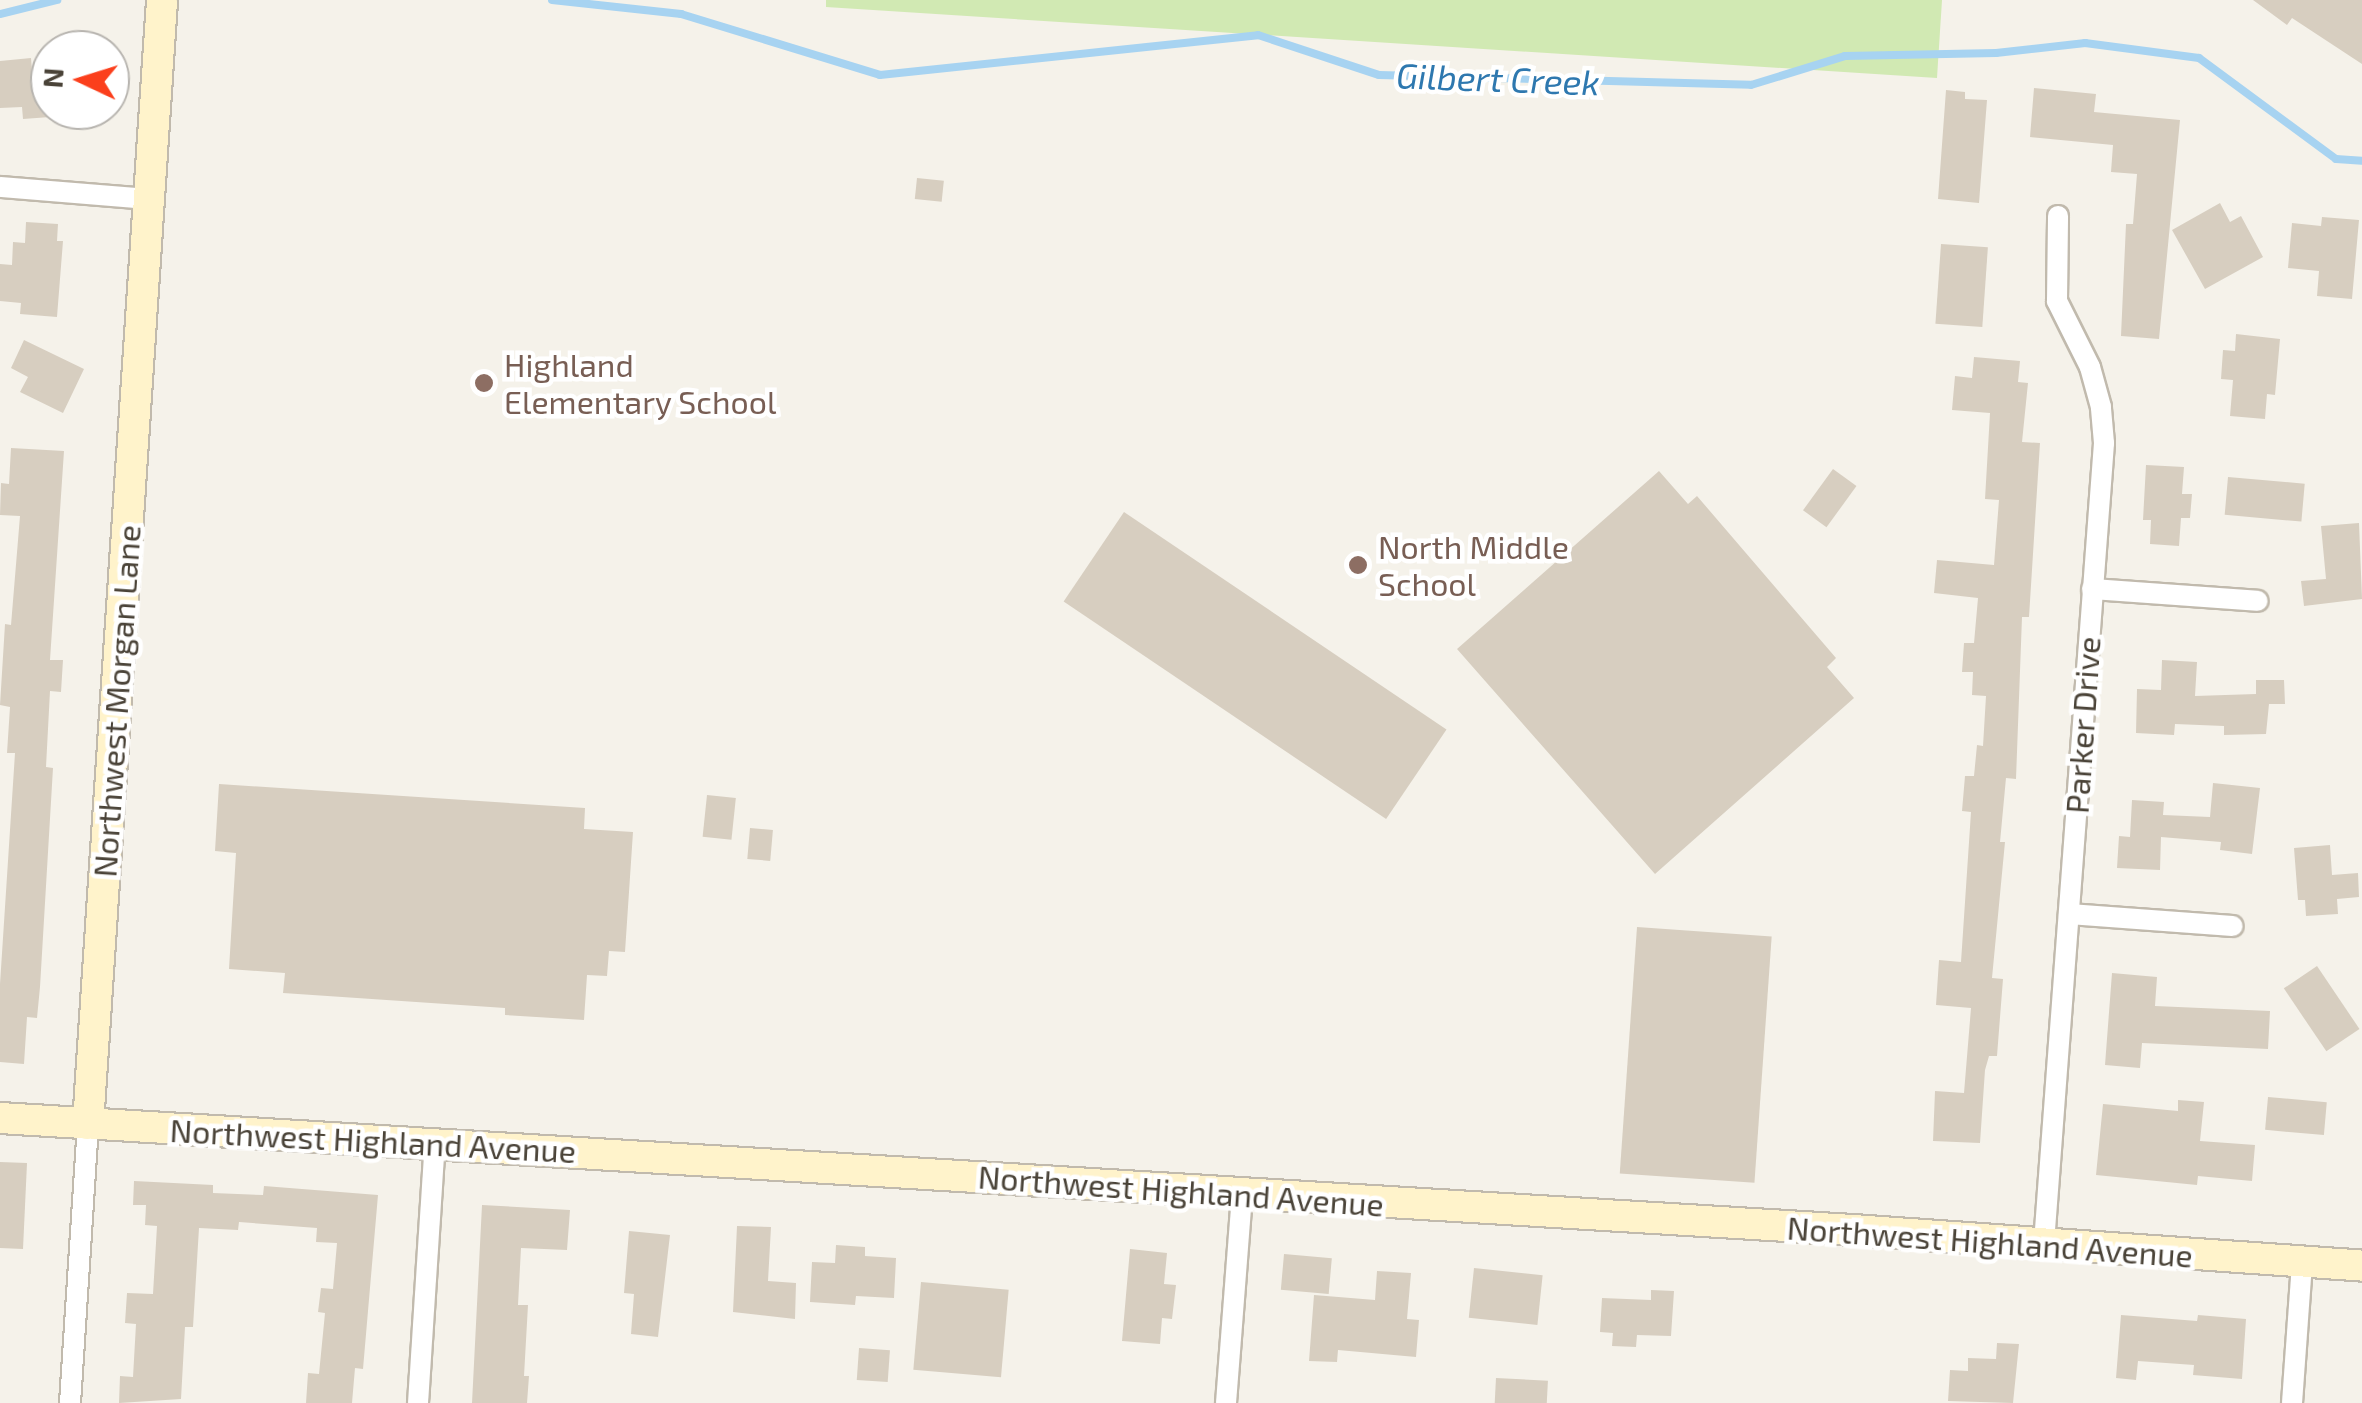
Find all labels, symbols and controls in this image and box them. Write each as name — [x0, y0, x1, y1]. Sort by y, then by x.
north arrow — [30, 30, 130, 130]
water label: Gilbert Creek — [1395, 53, 1601, 103]
text: N — [34, 67, 70, 89]
place label: Highland Elementary School — [504, 346, 777, 421]
marker: Highland Elementary School — [473, 372, 495, 394]
street label: Northwest Morgan Lane — [85, 524, 147, 878]
place label: North Middle School — [1378, 528, 1569, 603]
marker: North Middle School — [1347, 554, 1369, 576]
street label: Parker Drive — [2057, 635, 2107, 815]
street label: Northwest Highland Avenue — [169, 1110, 577, 1170]
street label: Northwest Highland Avenue — [976, 1157, 1386, 1223]
street label: Northwest Highland Avenue — [1785, 1208, 2195, 1274]

